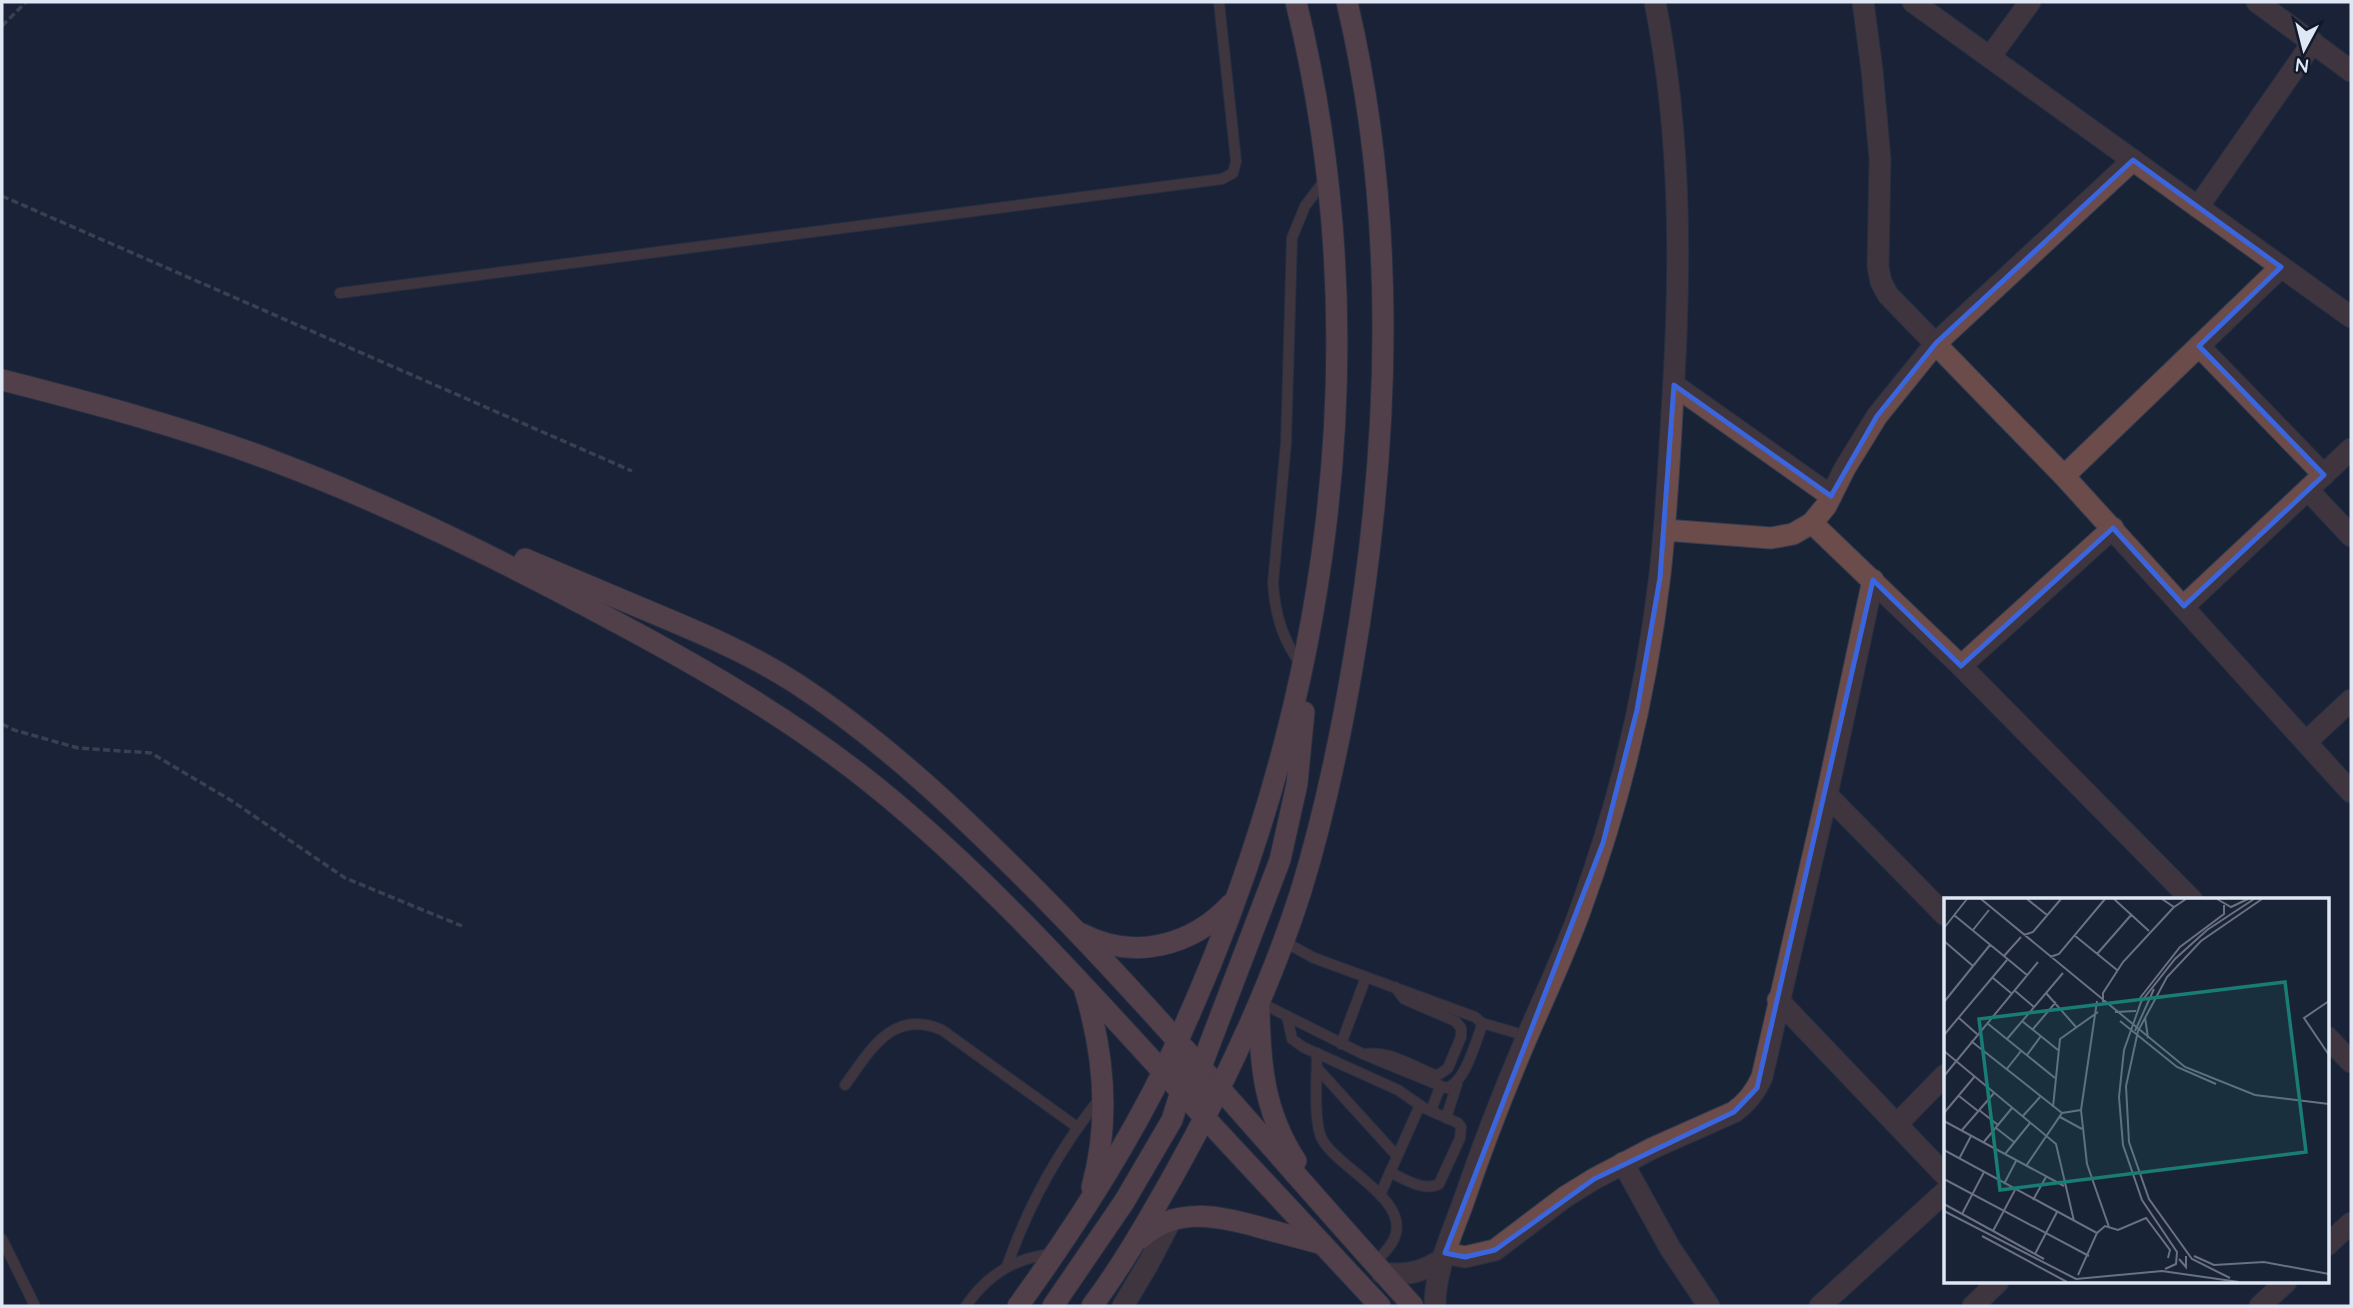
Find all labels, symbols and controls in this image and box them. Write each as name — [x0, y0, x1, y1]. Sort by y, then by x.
north arrow — [2269, 14, 2339, 84]
text: N — [2294, 53, 2310, 79]
inset map — [1944, 898, 2328, 1284]

